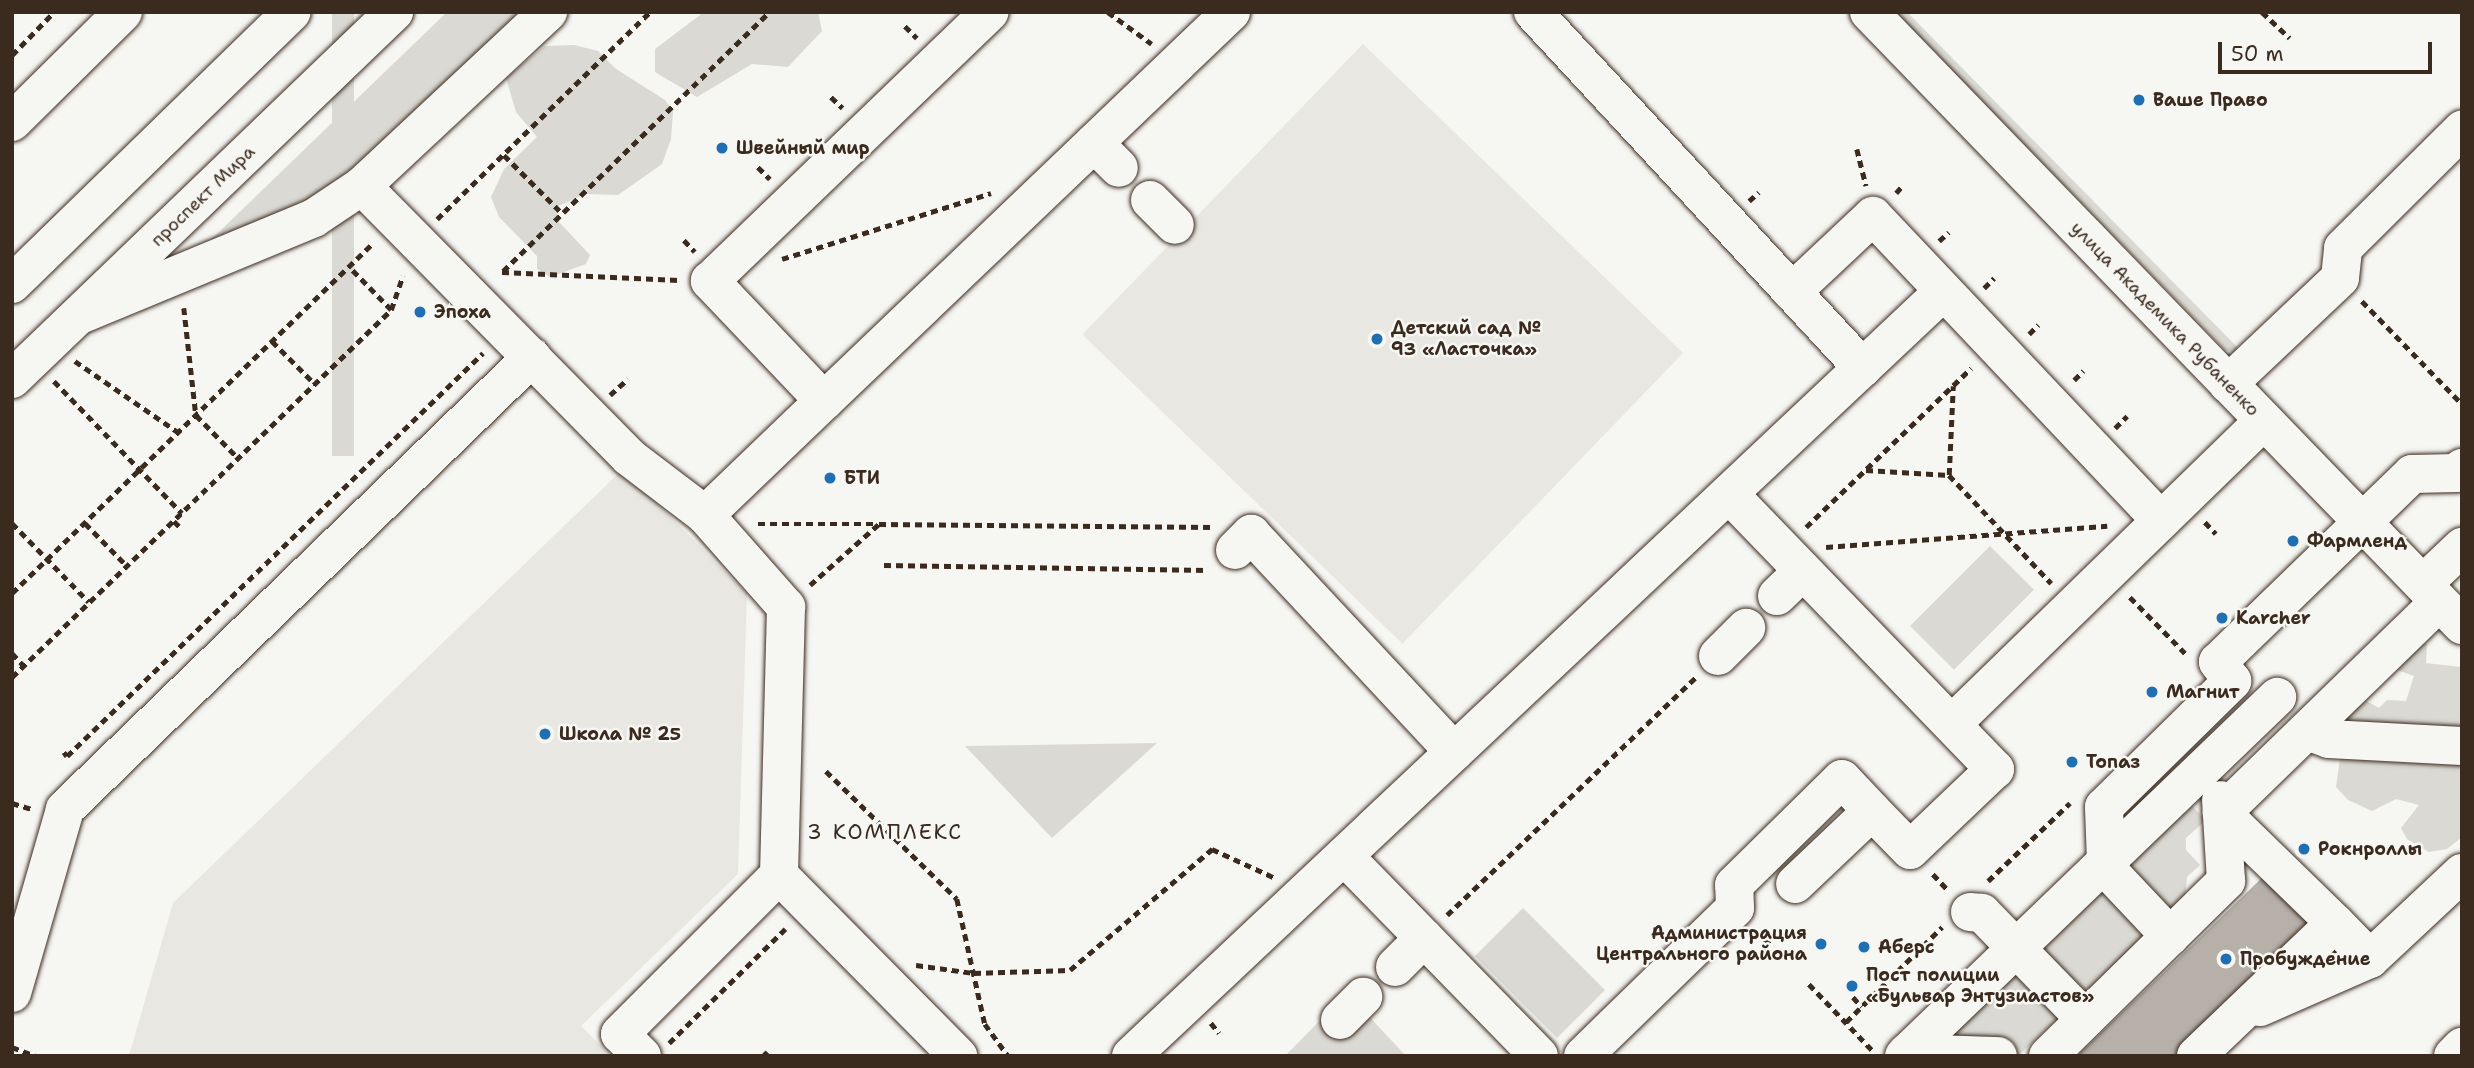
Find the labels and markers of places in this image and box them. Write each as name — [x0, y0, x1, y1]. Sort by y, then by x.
place label: Ваше Право — [2153, 89, 2268, 111]
marker: Ваше Право — [2131, 92, 2147, 108]
place label: Швейный мир — [736, 137, 870, 159]
marker: Швейный мир — [714, 140, 730, 156]
place label: Эпоха — [434, 301, 491, 323]
marker: Эпоха — [412, 304, 428, 320]
place label: Детский сад № 93 «Ласточка» — [1391, 318, 1541, 360]
marker: Детский сад № 93 «Ласточка» — [1369, 331, 1385, 347]
place label: БТИ — [844, 467, 880, 489]
marker: БТИ — [822, 470, 838, 486]
place label: Фармленд — [2307, 530, 2407, 552]
marker: Фармленд — [2285, 533, 2301, 549]
place label: Karcher — [2236, 607, 2311, 629]
marker: Karcher — [2214, 610, 2230, 626]
place label: Магнит — [2166, 681, 2240, 703]
marker: Магнит — [2144, 684, 2160, 700]
place label: Школа № 25 — [559, 723, 681, 745]
marker: Школа № 25 — [537, 726, 553, 742]
place label: Топаз — [2086, 751, 2140, 773]
marker: Топаз — [2064, 754, 2080, 770]
place label: Рокнроллы — [2318, 838, 2422, 860]
marker: Рокнроллы — [2296, 841, 2312, 857]
place label: Администрация Центрального района — [1596, 923, 1807, 965]
marker: Администрация Центрального района — [1813, 936, 1829, 952]
place label: Аберс — [1878, 936, 1935, 958]
marker: Аберс — [1856, 939, 1872, 955]
place label: Пробуждение — [2240, 948, 2370, 970]
marker: Пробуждение — [2218, 951, 2234, 967]
place label: Пост полиции «Бульвар Энтузиастов» — [1866, 965, 2094, 1007]
marker: Пост полиции «Бульвар Энтузиастов» — [1844, 978, 1860, 994]

